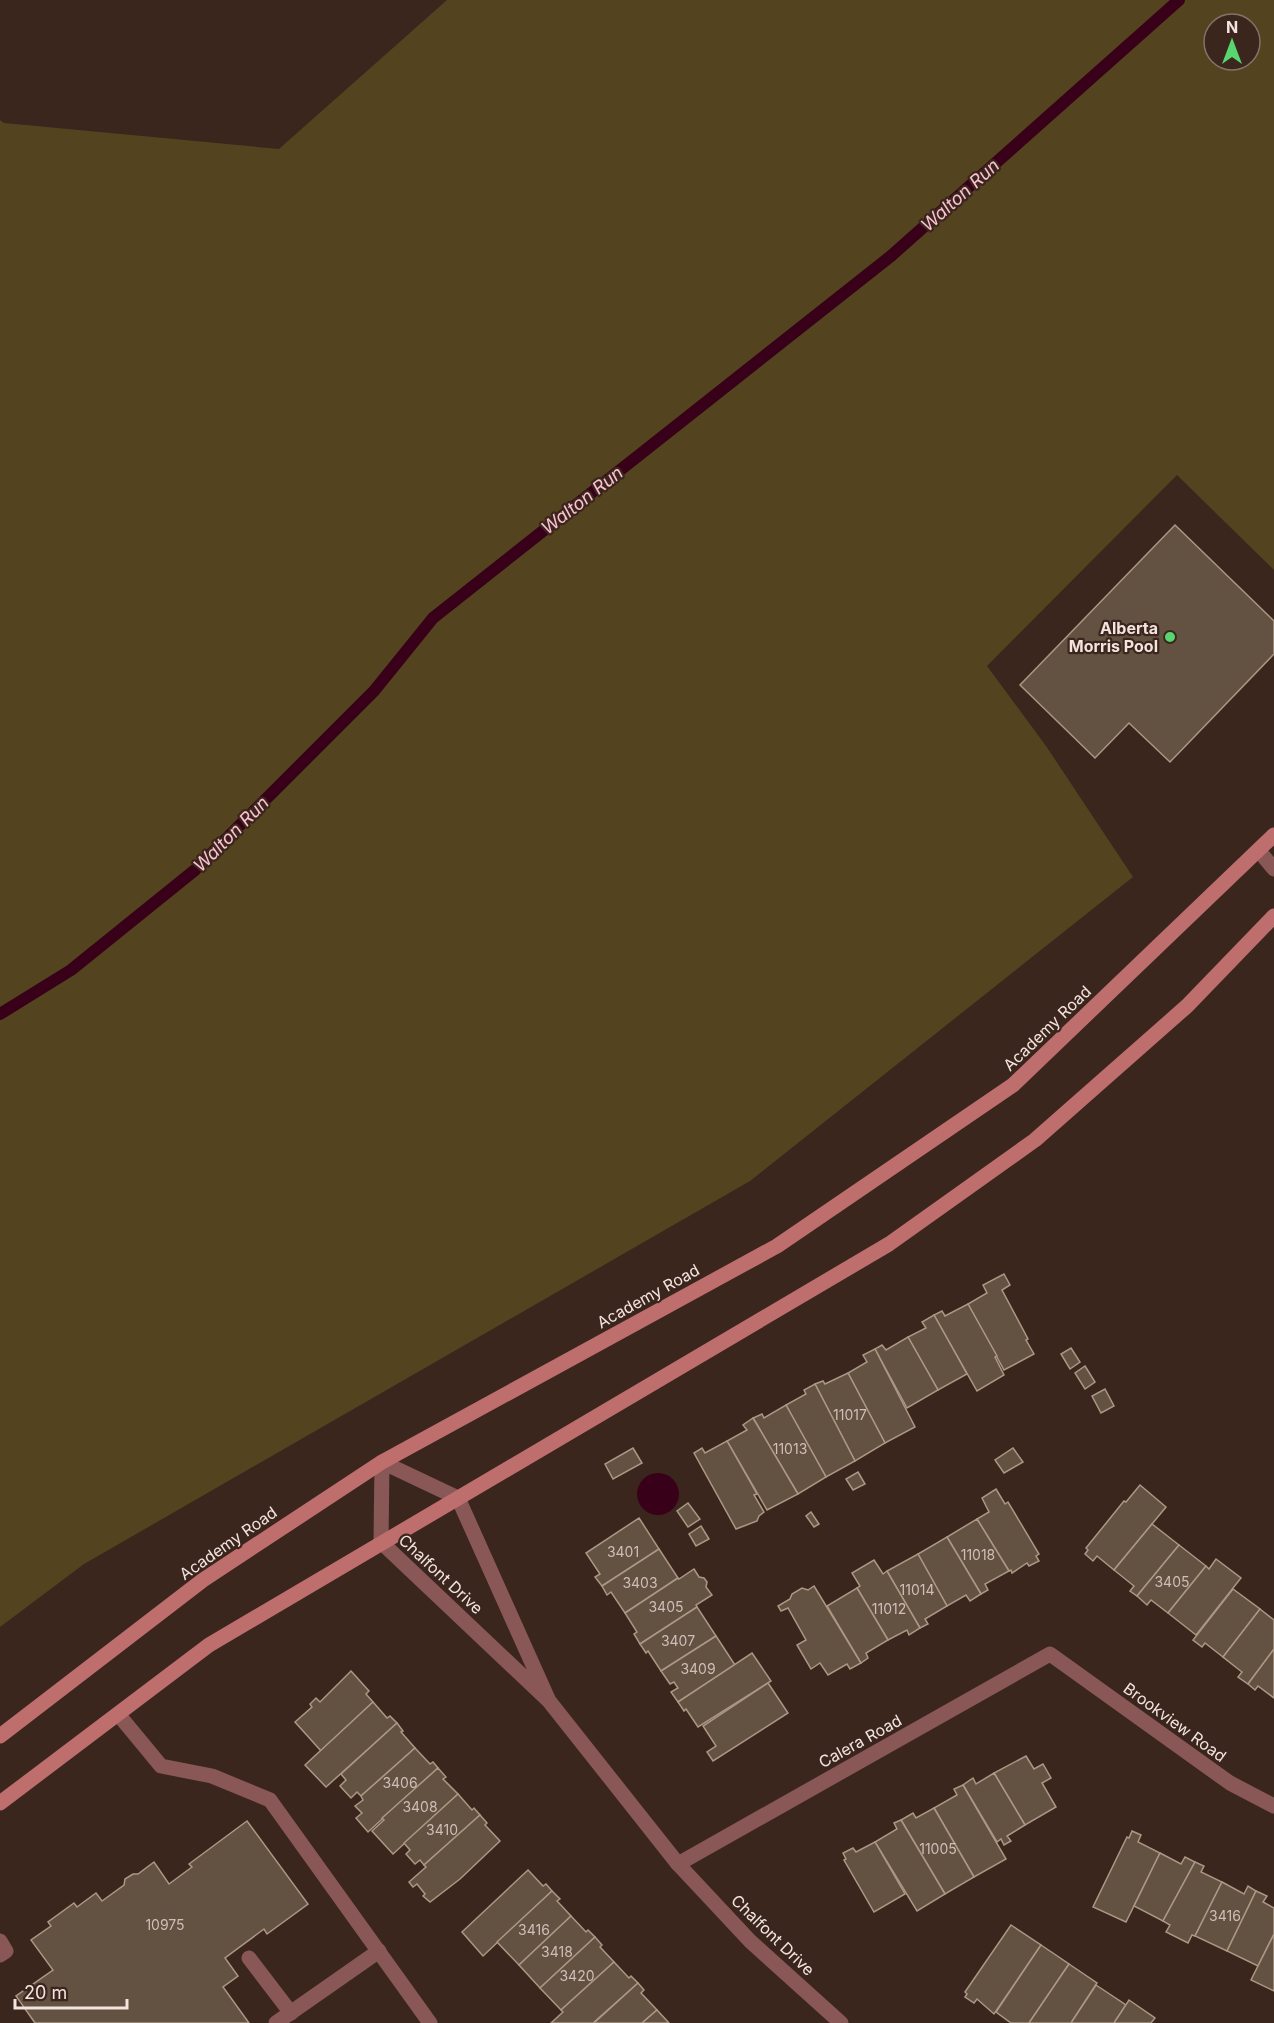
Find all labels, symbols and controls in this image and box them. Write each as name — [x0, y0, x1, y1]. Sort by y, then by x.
north arrow — [1202, 12, 1262, 72]
text: N — [1226, 17, 1238, 37]
water label: Walton Run — [917, 155, 1003, 235]
water label: Walton Run — [537, 462, 627, 538]
place label: Alberta Morris Pool — [1069, 618, 1158, 656]
marker: Alberta Morris Pool — [1163, 630, 1177, 644]
water label: Walton Run — [189, 792, 273, 876]
street label: Academy Road — [999, 981, 1095, 1075]
street label: Academy Road — [593, 1260, 703, 1332]
house number: 11017 — [833, 1406, 867, 1423]
house number: 11013 — [773, 1440, 807, 1457]
street label: Academy Road — [175, 1502, 281, 1584]
street label: Chalfont Drive — [395, 1530, 487, 1618]
house number: 3401 — [607, 1543, 639, 1560]
house number: 11018 — [961, 1546, 995, 1563]
house number: 3405 — [1154, 1573, 1190, 1590]
house number: 3403 — [622, 1574, 658, 1591]
house number: 11014 — [900, 1581, 934, 1598]
house number: 3405 — [648, 1598, 684, 1615]
house number: 11012 — [872, 1600, 906, 1617]
house number: 3407 — [661, 1632, 695, 1649]
house number: 3409 — [680, 1660, 716, 1677]
street label: Brookview Road — [1120, 1678, 1230, 1766]
street label: Calera Road — [815, 1710, 905, 1772]
house number: 3406 — [382, 1774, 418, 1791]
house number: 3408 — [402, 1798, 438, 1815]
house number: 3410 — [426, 1821, 458, 1838]
house number: 11005 — [919, 1840, 957, 1857]
street label: Chalfont Drive — [727, 1890, 819, 1980]
house number: 3416 — [1209, 1907, 1241, 1924]
house number: 10975 — [145, 1916, 185, 1933]
house number: 3416 — [518, 1921, 550, 1938]
house number: 3418 — [541, 1943, 573, 1960]
house number: 3420 — [559, 1967, 595, 1984]
scale bar — [15, 1972, 128, 2010]
text: 20 m — [24, 1982, 67, 2003]

